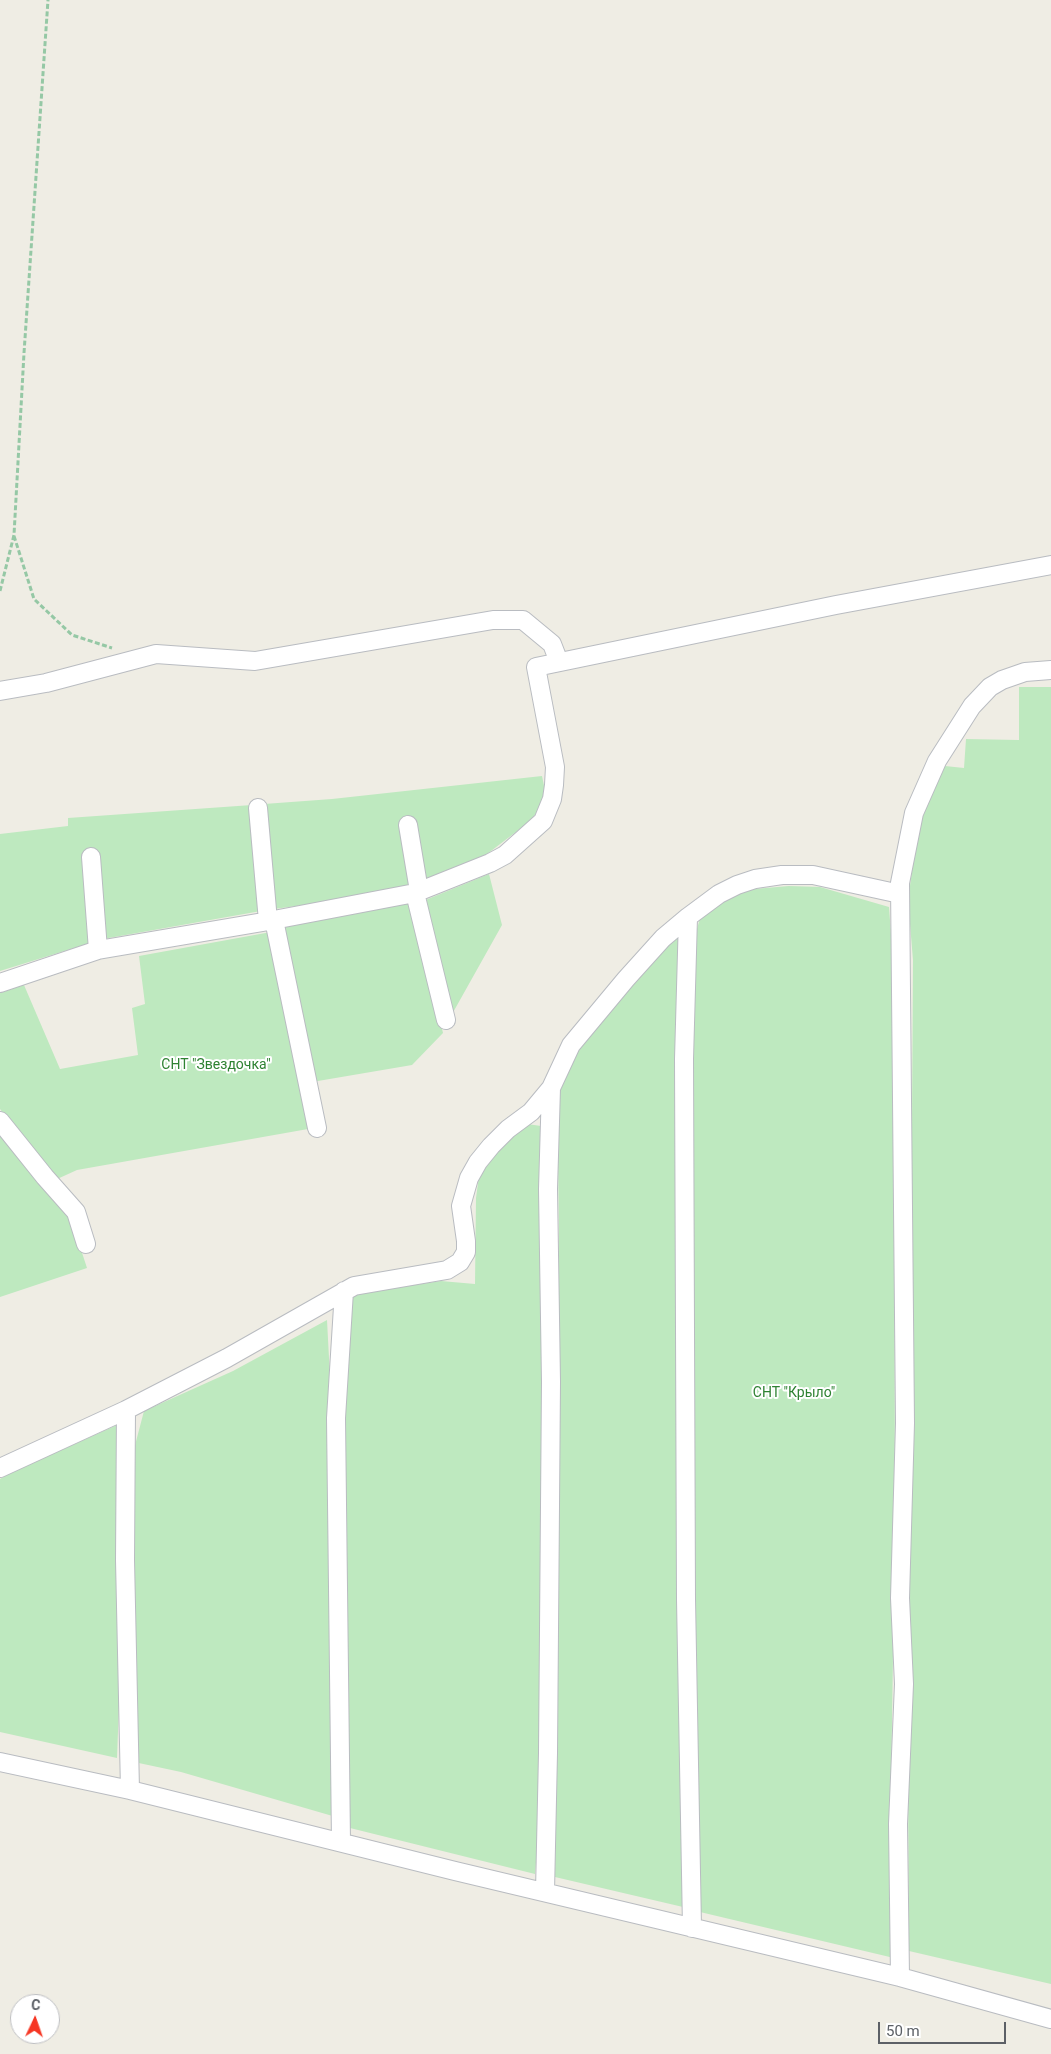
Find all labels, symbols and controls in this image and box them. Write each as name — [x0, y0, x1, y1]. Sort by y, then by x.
park label: СНТ "Звездочка" — [161, 1057, 271, 1073]
park label: СНТ "Крыло" — [753, 1385, 835, 1401]
north arrow — [10, 1994, 60, 2044]
text: С — [31, 1997, 41, 2013]
scale bar — [881, 2012, 1008, 2044]
text: 50 m — [886, 2022, 920, 2040]

